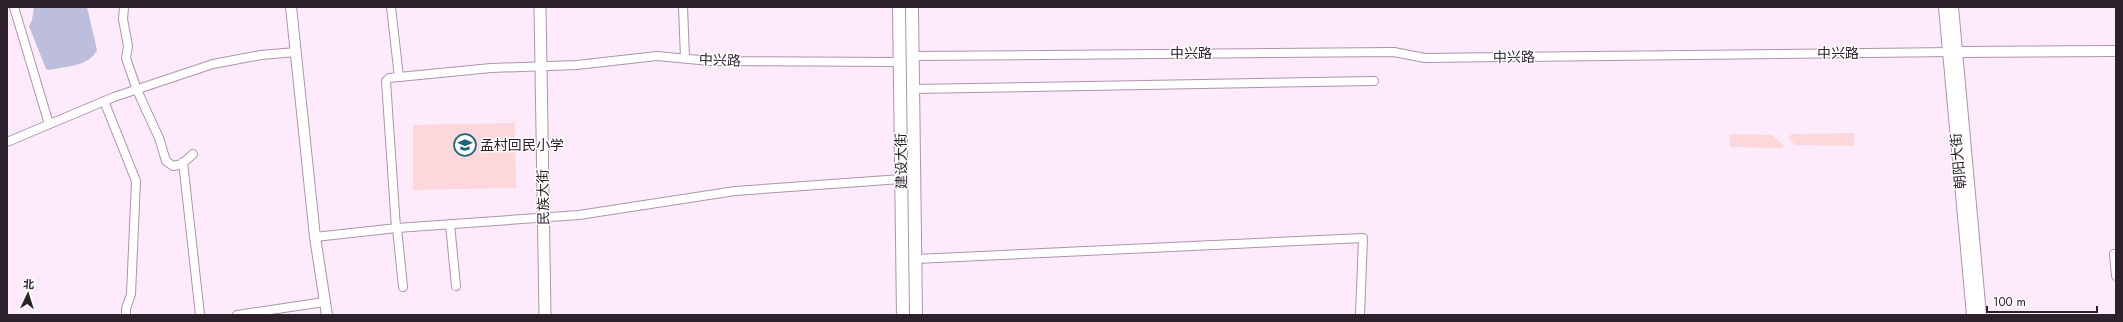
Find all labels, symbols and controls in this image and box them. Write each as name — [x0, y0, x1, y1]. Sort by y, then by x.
street label: 中兴路 — [1170, 43, 1212, 63]
street label: 中兴路 — [1817, 43, 1859, 63]
street label: 中兴路 — [1493, 47, 1535, 67]
street label: 中兴路 — [699, 49, 741, 71]
school or university icon: 孟村回民小学 — [452, 132, 478, 158]
street label: 朝阳大街 — [1946, 132, 1970, 190]
street label: 建设大街 — [891, 133, 911, 189]
place label: 孟村回民小学 — [480, 135, 564, 155]
street label: 民族大街 — [533, 169, 553, 225]
north arrow — [8, 274, 48, 314]
text: 北 — [23, 276, 35, 292]
scale bar — [1987, 288, 2097, 314]
text: 100 m — [1993, 293, 2026, 311]

